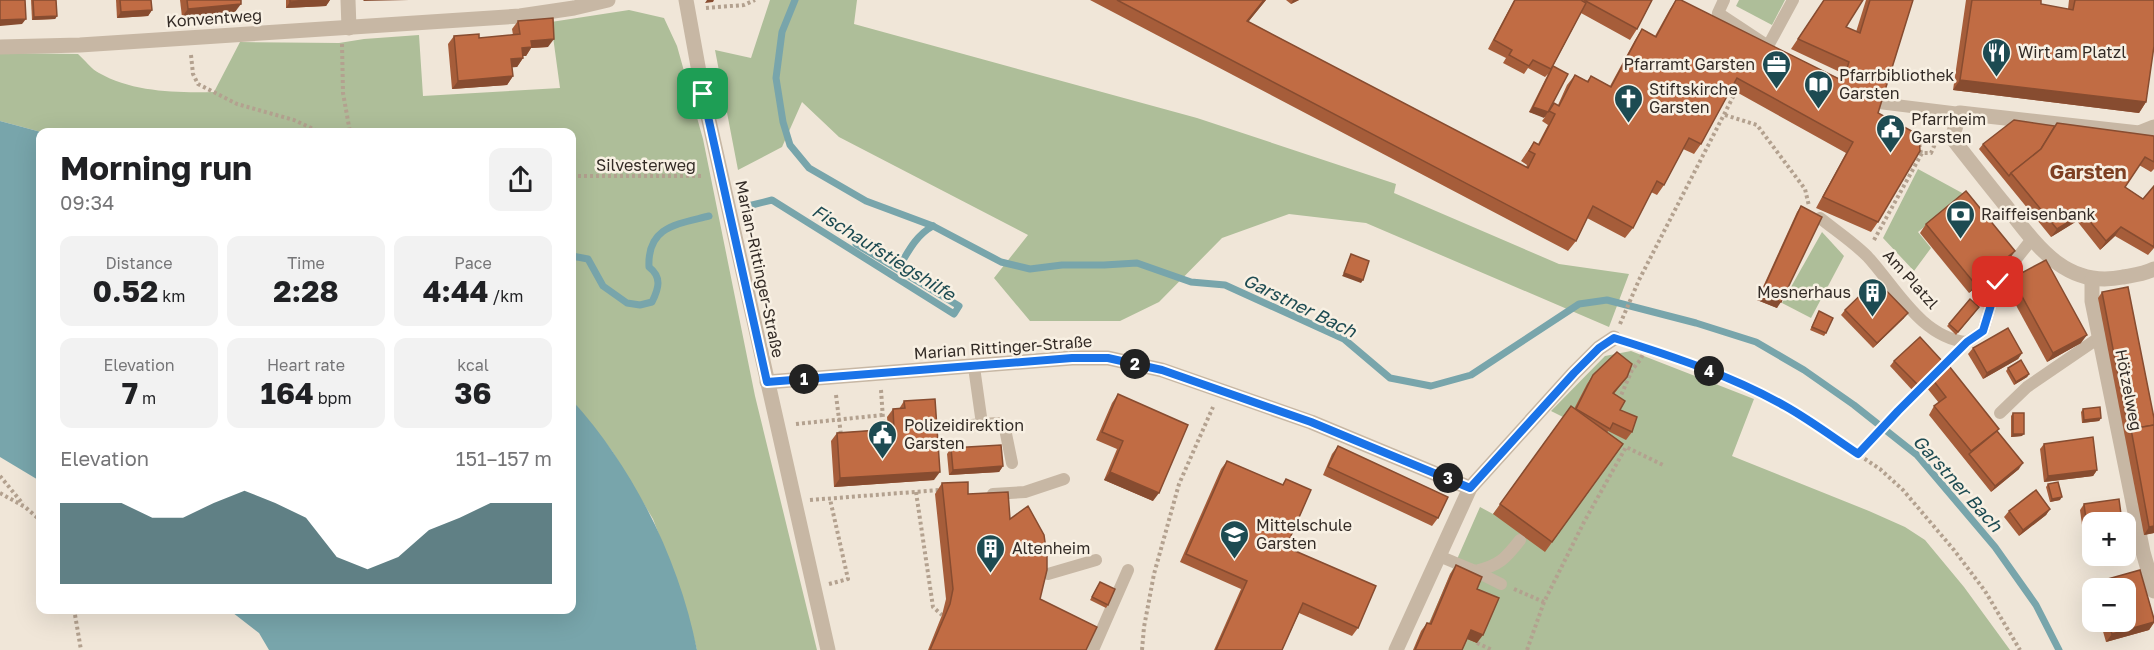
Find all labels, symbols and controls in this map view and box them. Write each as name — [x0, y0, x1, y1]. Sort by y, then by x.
street label: Konventweg — [165, 5, 263, 31]
restaurant icon: Wirt am Platzl — [1981, 36, 2013, 78]
place label: Wirt am Platzl — [2018, 42, 2126, 62]
office icon: Pfarramt Garsten — [1760, 48, 1792, 90]
place label: Pfarramt Garsten — [1623, 54, 1755, 74]
place label: Pfarrbibliothek Garsten — [1839, 65, 1954, 103]
pin — [677, 68, 728, 119]
library icon: Pfarrbibliothek Garsten — [1802, 68, 1834, 110]
icon: arrive — [686, 77, 719, 110]
place label: Stiftskirche Garsten — [1649, 79, 1738, 117]
church icon: Stiftskirche Garsten — [1612, 82, 1644, 124]
place label: Pfarrheim Garsten — [1911, 109, 1986, 147]
public building icon: Pfarrheim Garsten — [1874, 112, 1906, 154]
text: Morning run — [60, 148, 252, 187]
button: share — [489, 148, 552, 211]
street label: Silvesterweg — [596, 155, 696, 175]
district label: Garsten — [2049, 159, 2127, 183]
street label: Marian-Rittinger-Straße — [731, 179, 789, 359]
text: 09:34 — [60, 190, 114, 214]
bank icon: Raiffeisenbank — [1944, 198, 1976, 240]
water label: Fischaufstiegshilfe — [808, 199, 961, 306]
place label: Raiffeisenbank — [1981, 204, 2096, 224]
street label: Am Platzl — [1879, 245, 1943, 313]
text: Distance — [105, 253, 173, 273]
text: Time — [287, 253, 325, 273]
text: Pace — [454, 253, 492, 273]
pin — [1972, 256, 2023, 307]
icon: check — [1981, 265, 2014, 298]
water label: Garstner Bach — [1240, 268, 1361, 342]
text: 0.52 — [93, 273, 158, 309]
text: 2:28 — [273, 273, 339, 309]
text: 4:44 — [423, 273, 488, 309]
building icon: Mesnerhaus — [1856, 276, 1888, 318]
place label: Mesnerhaus — [1757, 282, 1851, 302]
text: km — [158, 286, 185, 306]
text: /km — [488, 286, 523, 306]
street label: Marian Rittinger-Straße — [913, 331, 1093, 363]
street label: Hötzelweg — [2111, 347, 2147, 433]
pin: 2 — [1120, 349, 1150, 379]
text: 2 — [1130, 354, 1140, 374]
text: Elevation — [103, 355, 175, 375]
text: Heart rate — [267, 355, 345, 375]
text: kcal — [457, 355, 489, 375]
pin: 4 — [1694, 356, 1724, 386]
text: 4 — [1704, 361, 1714, 381]
pin: 1 — [789, 364, 819, 394]
text: 1 — [800, 369, 808, 389]
text: 7 — [122, 375, 138, 411]
text: 164 — [260, 375, 314, 411]
text: 36 — [454, 375, 492, 411]
text: m — [138, 388, 156, 408]
text: bpm — [314, 388, 352, 408]
place label: Polizeidirektion Garsten — [904, 415, 1024, 453]
public building icon: Polizeidirektion Garsten — [867, 418, 899, 460]
water label: Garstner Bach — [1909, 430, 2008, 537]
text: Elevation — [60, 446, 149, 470]
text: 151–157 m — [456, 446, 552, 470]
pin: 3 — [1433, 463, 1463, 493]
text: 3 — [1443, 468, 1453, 488]
map controls — [2082, 512, 2136, 632]
button: + — [2082, 512, 2136, 566]
place label: Mittelschule Garsten — [1256, 515, 1352, 553]
school or university icon: Mittelschule Garsten — [1219, 518, 1251, 560]
building icon: Altenheim — [975, 532, 1007, 574]
place label: Altenheim — [1012, 538, 1090, 558]
button: − — [2082, 578, 2136, 632]

